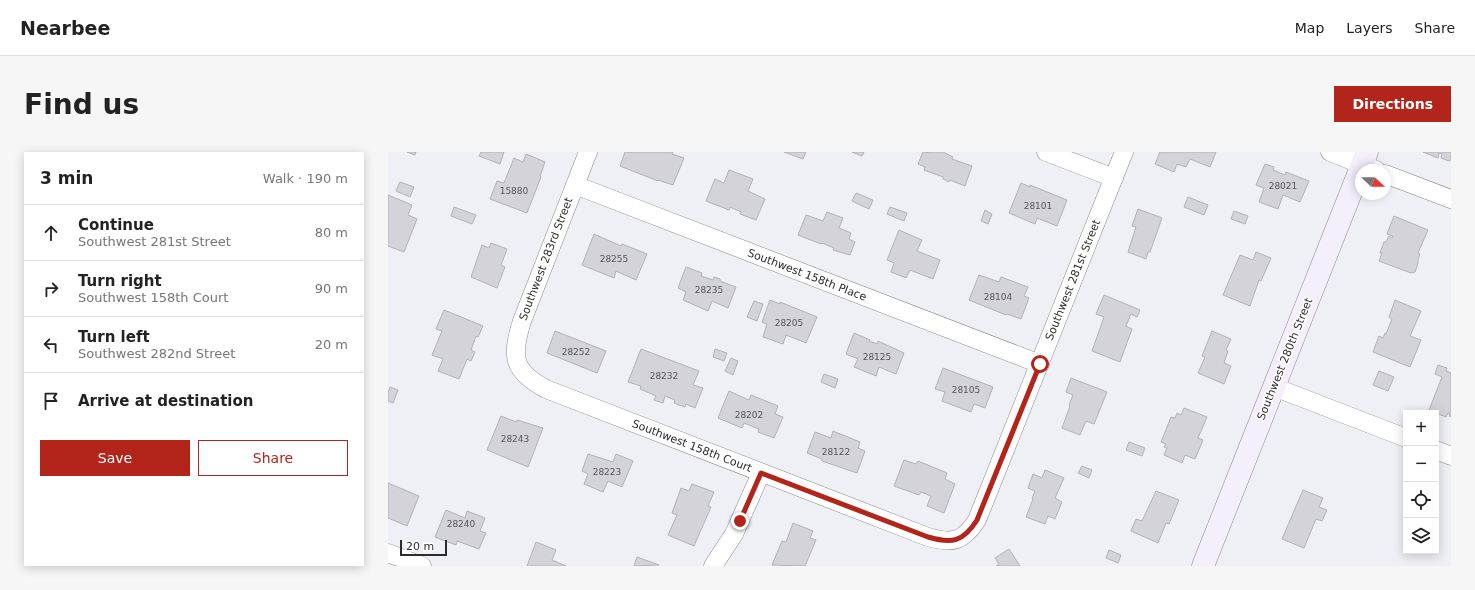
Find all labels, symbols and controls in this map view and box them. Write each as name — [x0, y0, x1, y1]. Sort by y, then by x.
text: Nearbee — [20, 17, 110, 39]
text: Map — [1295, 20, 1324, 36]
text: Layers — [1346, 20, 1393, 36]
text: Share — [1415, 20, 1455, 36]
button: Directions — [1334, 86, 1451, 122]
text: Find us — [24, 88, 139, 121]
north arrow — [1355, 164, 1391, 200]
text: 3 min — [40, 168, 93, 188]
text: Walk · 190 m — [263, 171, 348, 186]
house number: 28021 — [1269, 181, 1297, 191]
house number: 15880 — [500, 186, 529, 196]
street label: Southwest 283rd Street — [517, 195, 576, 322]
house number: 28101 — [1024, 201, 1052, 211]
text: Continue — [78, 216, 154, 234]
street label: Southwest 281st Street — [1043, 217, 1103, 342]
icon: ahead — [40, 222, 62, 244]
text: 80 m — [315, 225, 348, 240]
text: Southwest 281st Street — [78, 234, 231, 249]
street label: Southwest 158th Place — [746, 246, 868, 304]
house number: 28255 — [600, 254, 628, 264]
text: Turn right — [78, 272, 162, 290]
icon: right — [40, 278, 62, 300]
text: 90 m — [315, 281, 348, 296]
house number: 28235 — [695, 285, 723, 295]
text: Southwest 158th Court — [78, 290, 228, 305]
house number: 28104 — [984, 292, 1013, 302]
street label: Southwest 280th Street — [1255, 295, 1316, 422]
house number: 28205 — [775, 318, 803, 328]
text: Turn left — [78, 328, 150, 346]
icon: left — [40, 334, 62, 356]
text: 20 m — [315, 337, 348, 352]
text: Southwest 282nd Street — [78, 346, 235, 361]
house number: 28252 — [562, 347, 590, 357]
house number: 28125 — [863, 352, 891, 362]
route start — [1031, 355, 1049, 373]
house number: 28232 — [650, 371, 678, 381]
house number: 28105 — [952, 385, 980, 395]
icon: arrive — [40, 390, 62, 412]
text: Arrive at destination — [78, 392, 253, 410]
house number: 28202 — [735, 410, 763, 420]
map controls — [1403, 410, 1439, 554]
button: + — [1403, 410, 1439, 446]
street label: Southwest 158th Court — [630, 417, 754, 475]
house number: 28243 — [501, 434, 529, 444]
button: Save — [40, 440, 190, 476]
button: Share — [198, 440, 348, 476]
button: − — [1403, 446, 1439, 482]
house number: 28122 — [822, 447, 850, 457]
house number: 28223 — [593, 467, 621, 477]
button: locate — [1403, 482, 1439, 518]
route end — [731, 512, 749, 530]
button: layers — [1403, 518, 1439, 554]
house number: 28240 — [447, 519, 476, 529]
scale bar — [400, 538, 447, 557]
text: 20 m — [406, 540, 434, 553]

